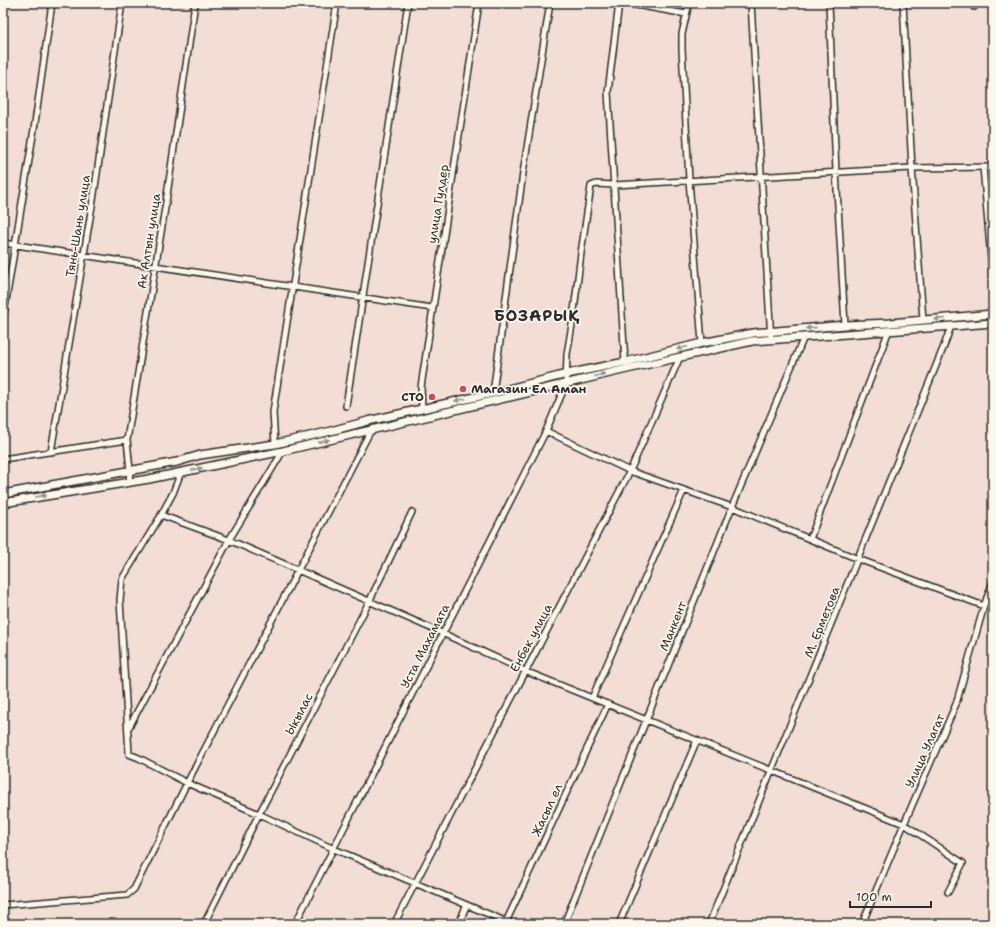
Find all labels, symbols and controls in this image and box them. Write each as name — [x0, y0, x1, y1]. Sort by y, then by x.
street label: улица Гулдер — [424, 163, 452, 245]
street label: Тянь-Шань улица — [62, 173, 94, 278]
street label: Ак Алтын улица — [134, 192, 165, 290]
district label: БОЗАРЫҚ — [494, 305, 580, 326]
one-way arrow — [934, 316, 946, 323]
one-way arrow — [804, 324, 817, 331]
one-way arrow — [676, 345, 688, 351]
one-way arrow — [594, 372, 606, 378]
place label: Магазин Ел Аман — [471, 381, 587, 397]
marker: Магазин Ел Аман — [458, 384, 468, 394]
place label: СТО — [401, 389, 424, 405]
marker: СТО — [427, 392, 437, 402]
one-way arrow — [454, 398, 467, 404]
one-way arrow — [318, 438, 330, 444]
one-way arrow — [191, 465, 203, 471]
one-way arrow — [35, 493, 48, 499]
street label: М. Ерметова — [800, 584, 844, 660]
street label: Манкент — [656, 598, 691, 653]
street label: Уста Махамата — [397, 601, 453, 691]
street label: Енбек улица — [506, 601, 556, 675]
street label: Ыкылас — [281, 690, 317, 738]
street label: Улица Улагат — [902, 711, 949, 790]
street label: Жасыл ел — [528, 781, 566, 839]
scale bar — [850, 883, 931, 909]
text: 100 m — [856, 889, 892, 905]

